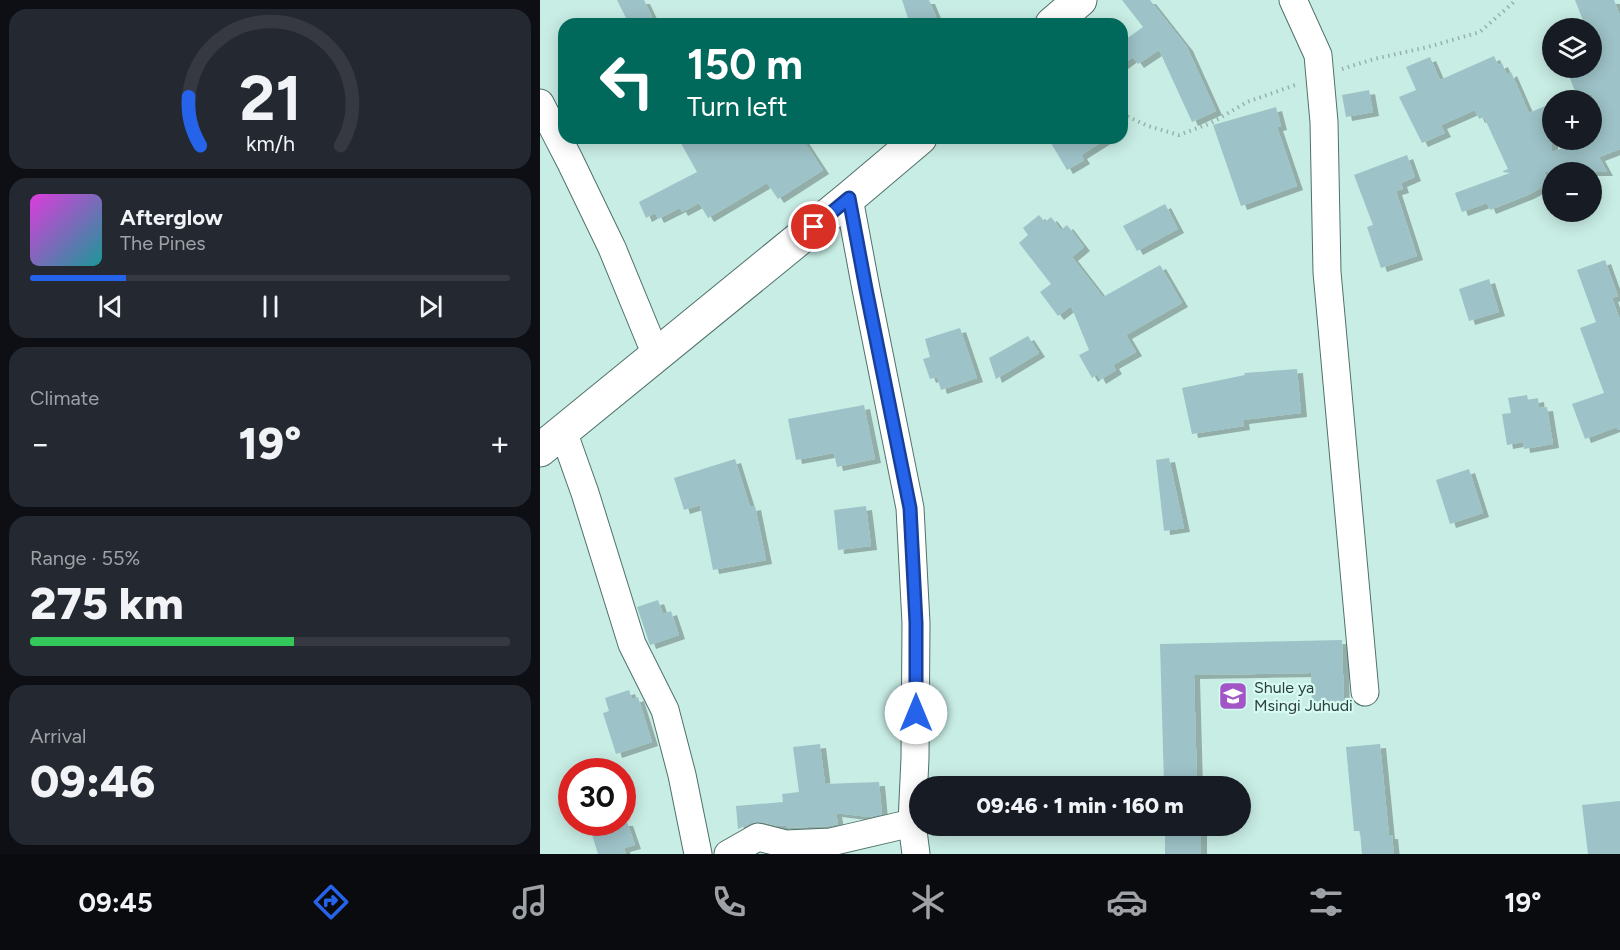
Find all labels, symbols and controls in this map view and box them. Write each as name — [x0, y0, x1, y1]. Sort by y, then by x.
map controls — [1542, 18, 1602, 222]
button: layers — [1542, 18, 1602, 78]
text: 150 m — [687, 39, 803, 90]
icon: left — [588, 42, 666, 120]
text: 21 — [239, 61, 301, 136]
text: Turn left — [687, 90, 787, 123]
button: + — [1542, 90, 1602, 150]
text: km/h — [246, 131, 294, 156]
button: − — [1542, 162, 1602, 222]
pin — [788, 201, 839, 252]
text: Afterglow — [120, 204, 223, 231]
icon: arrive — [797, 210, 830, 243]
text: The Pines — [120, 231, 206, 255]
icon: previous — [94, 290, 127, 323]
icon: pause — [254, 290, 287, 323]
icon: next — [414, 290, 447, 323]
text: Climate — [30, 386, 99, 410]
text: 19° — [239, 416, 301, 470]
text: − — [30, 424, 51, 463]
text: + — [489, 424, 510, 463]
text: Range · 55% — [30, 546, 140, 570]
text: 275 km — [30, 576, 184, 630]
place label: Shule ya Msingi Juhudi — [1254, 678, 1353, 715]
school or university icon: Shule ya Msingi Juhudi — [1217, 680, 1249, 712]
position arrow — [884, 681, 948, 745]
text: Arrival — [30, 724, 86, 748]
text: 09:46 — [30, 754, 155, 808]
speed limit sign: 30 — [558, 758, 636, 836]
text: 09:46 · 1 min · 160 m — [976, 792, 1184, 819]
icon: directions — [310, 881, 352, 923]
icon: music — [509, 881, 551, 923]
icon: phone — [708, 881, 750, 923]
icon: climate — [907, 881, 949, 923]
icon: car — [1106, 881, 1148, 923]
icon: filters — [1305, 881, 1347, 923]
text: 09:45 — [79, 886, 153, 919]
text: 19° — [1504, 886, 1541, 919]

